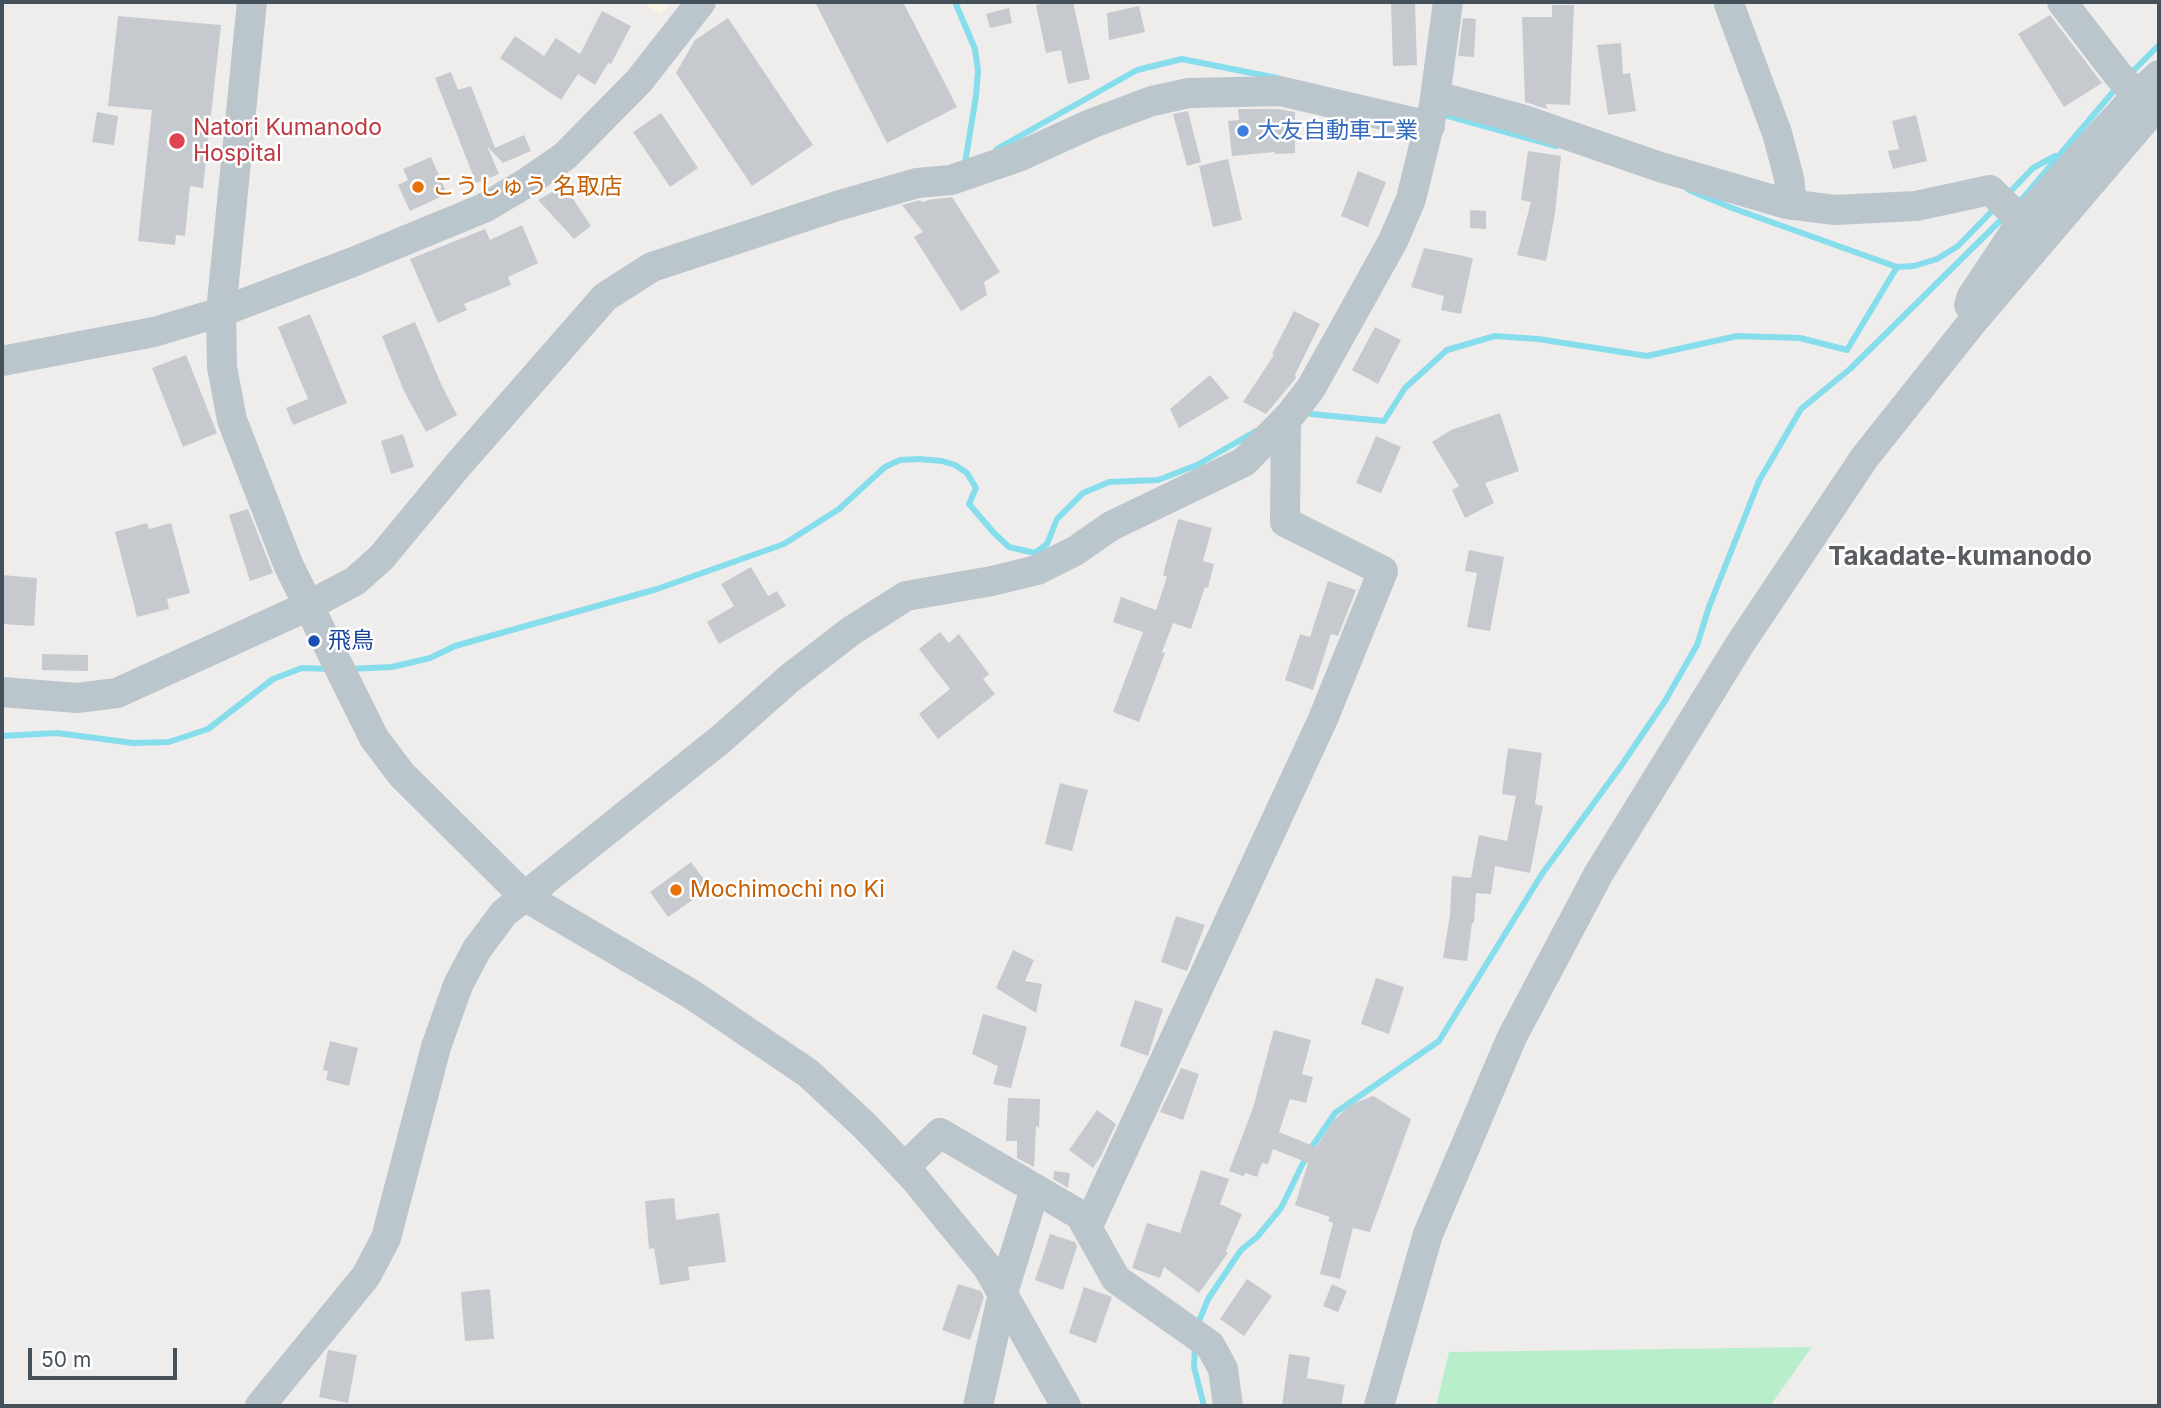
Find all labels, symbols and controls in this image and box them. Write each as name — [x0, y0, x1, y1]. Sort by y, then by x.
place label: Natori Kumanodo Hospital — [193, 114, 382, 168]
place label: 大友自動車工業 — [1257, 117, 1418, 145]
marker: 大友自動車工業 — [1235, 123, 1251, 139]
marker: Natori Kumanodo Hospital — [167, 131, 187, 151]
place label: こうしゅう 名取店 — [432, 173, 622, 201]
marker: こうしゅう 名取店 — [410, 179, 426, 195]
district label: Takadate-kumanodo — [1828, 541, 2092, 573]
place label: 飛鳥 — [328, 627, 374, 655]
marker: 飛鳥 — [306, 633, 322, 649]
place label: Mochimochi no Ki — [690, 876, 885, 904]
marker: Mochimochi no Ki — [668, 882, 684, 898]
scale bar — [32, 1334, 180, 1378]
text: 50 m — [41, 1347, 91, 1372]

